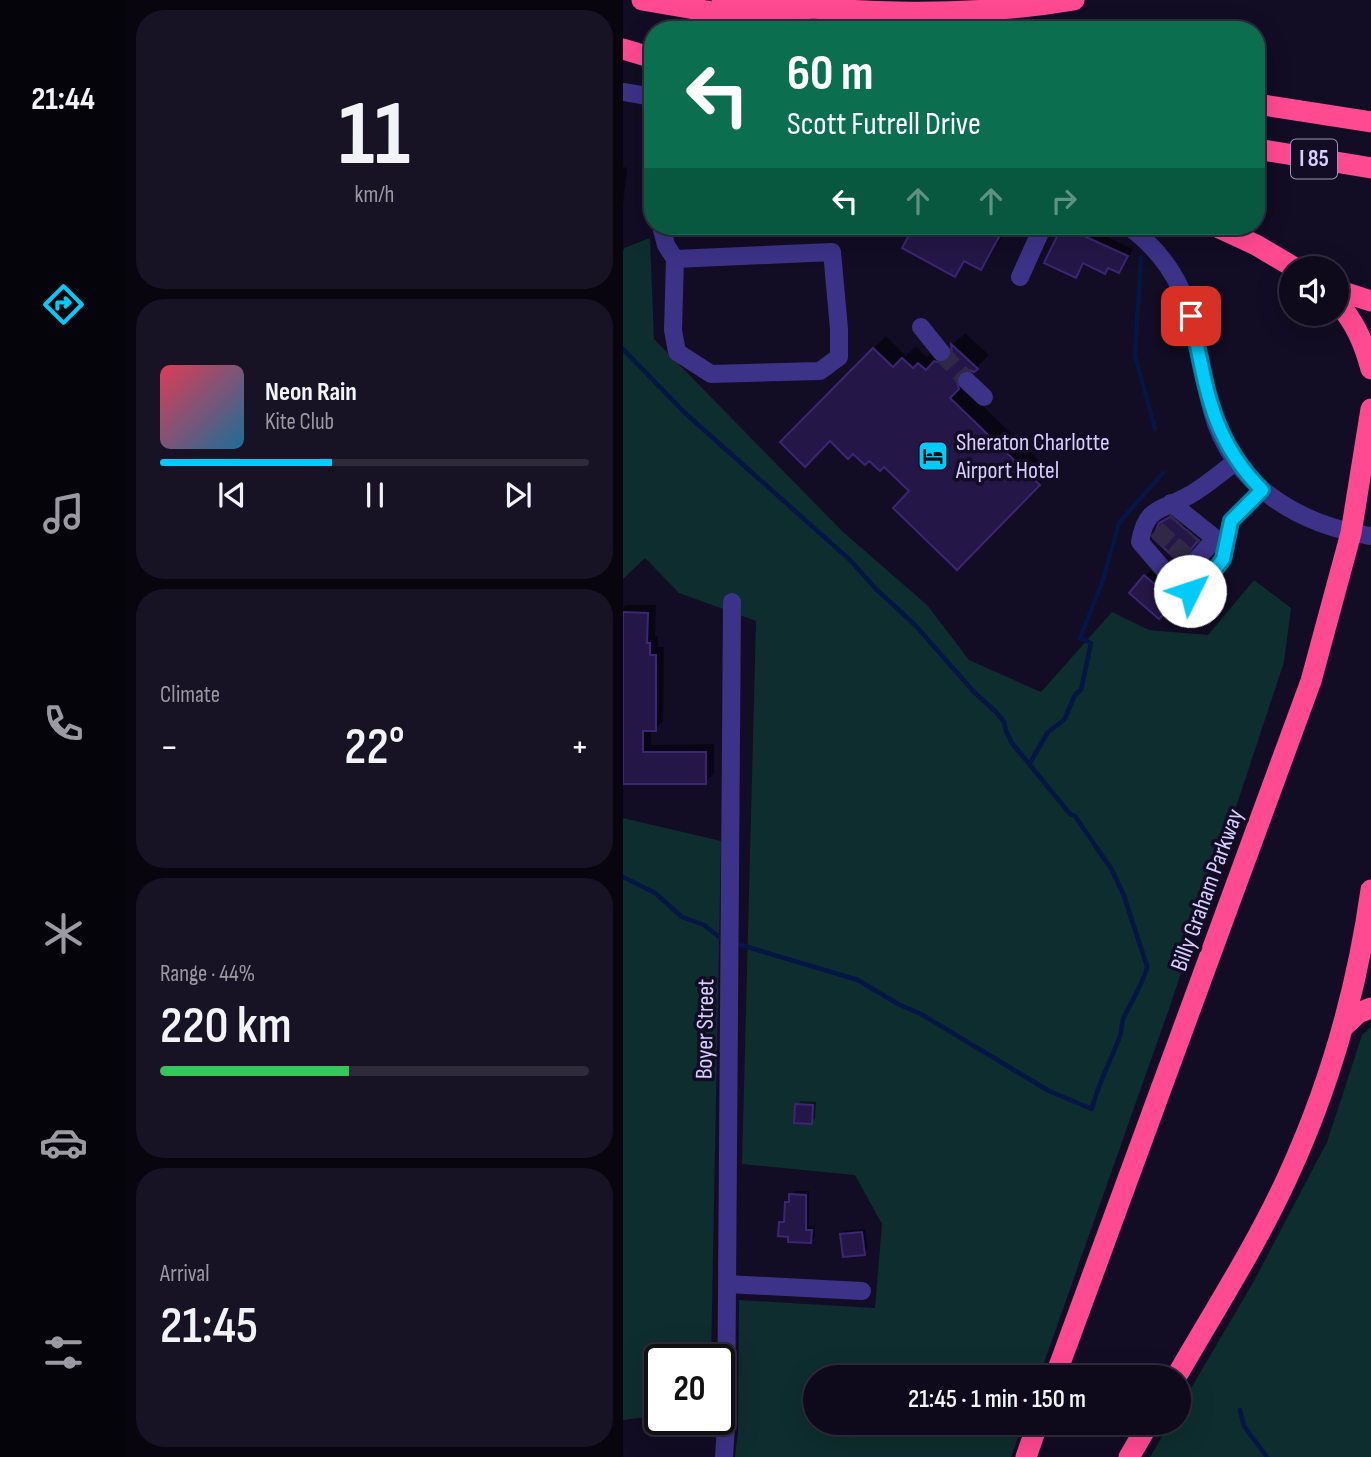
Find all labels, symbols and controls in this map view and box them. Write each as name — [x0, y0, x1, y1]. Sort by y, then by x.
text: 60 m — [787, 45, 874, 104]
icon: left — [672, 49, 763, 140]
text: 21:44 — [31, 80, 95, 119]
text: 11 — [339, 81, 410, 190]
text: Scott Futrell Drive — [787, 105, 981, 144]
road number: I 85 — [1291, 140, 1337, 178]
text: km/h — [355, 181, 394, 209]
icon: left — [826, 182, 864, 220]
icon: ahead — [899, 182, 937, 220]
icon: ahead — [972, 182, 1010, 220]
icon: right — [1045, 182, 1083, 220]
map controls — [1279, 256, 1349, 326]
button: sound — [1279, 256, 1349, 326]
icon: directions — [39, 280, 88, 329]
pin — [1161, 286, 1221, 346]
icon: arrive — [1172, 297, 1210, 335]
text: Neon Rain — [265, 377, 357, 408]
text: Kite Club — [265, 408, 334, 436]
place label: Sheraton Charlotte Airport Hotel — [955, 428, 1110, 485]
hotel icon: Sheraton Charlotte Airport Hotel — [916, 439, 950, 473]
icon: previous — [213, 476, 251, 514]
icon: pause — [356, 476, 394, 514]
icon: next — [499, 476, 537, 514]
icon: music — [39, 489, 88, 538]
position arrow — [1153, 554, 1227, 628]
text: Climate — [160, 681, 220, 709]
icon: phone — [39, 699, 88, 748]
text: 22° — [344, 716, 405, 779]
text: − — [160, 725, 179, 770]
text: + — [570, 725, 589, 770]
street label: Billy Graham Parkway — [1164, 805, 1250, 975]
icon: climate — [39, 909, 88, 958]
text: Range · 44% — [160, 960, 255, 988]
street label: Boyer Street — [690, 978, 720, 1080]
text: 220 km — [160, 995, 292, 1058]
icon: car — [39, 1118, 88, 1167]
text: Arrival — [160, 1260, 209, 1288]
text: 21:45 — [160, 1295, 258, 1358]
icon: filters — [39, 1328, 88, 1377]
speed limit sign: 20 — [644, 1344, 735, 1435]
text: 21:45 · 1 min · 150 m — [908, 1384, 1086, 1415]

